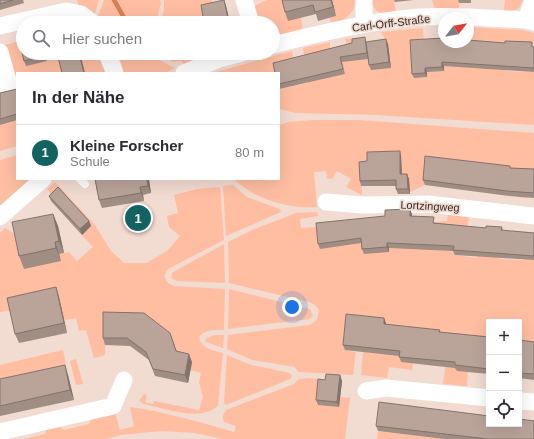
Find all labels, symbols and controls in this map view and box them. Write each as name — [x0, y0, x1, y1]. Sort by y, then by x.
street label: Carl-Orff-Straße — [351, 12, 431, 34]
north arrow — [438, 12, 474, 48]
search box — [16, 16, 280, 60]
icon: search — [30, 27, 52, 49]
text: Hier suchen — [62, 30, 142, 47]
text: In der Nähe — [32, 88, 125, 107]
text: Kleine Forscher — [70, 137, 183, 154]
text: 1 — [41, 145, 49, 160]
text: 80 m — [235, 145, 264, 160]
text: Schule — [70, 154, 110, 169]
street label: Lortzingweg — [400, 198, 460, 214]
pin: 1 — [125, 203, 151, 233]
your location — [282, 297, 302, 317]
map controls — [486, 319, 522, 427]
button: + — [486, 319, 522, 355]
button: − — [486, 355, 522, 391]
button: locate — [486, 391, 522, 427]

